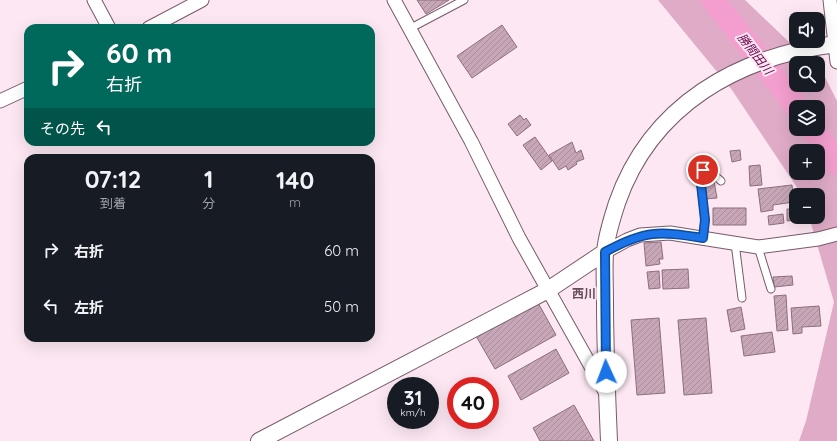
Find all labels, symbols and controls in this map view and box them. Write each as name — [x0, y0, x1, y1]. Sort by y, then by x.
map controls — [789, 12, 825, 224]
button: sound — [789, 12, 825, 48]
water label: 勝間田川 — [735, 30, 777, 79]
text: 60 m — [106, 35, 172, 70]
icon: right — [40, 40, 92, 92]
button: search — [789, 56, 825, 92]
text: 右折 — [106, 73, 142, 96]
button: layers — [789, 100, 825, 136]
icon: left — [93, 116, 115, 138]
text: その先 — [40, 119, 85, 138]
button: + — [789, 144, 825, 180]
pin — [686, 153, 720, 187]
icon: arrive — [692, 159, 714, 181]
text: 07:12 — [85, 164, 141, 194]
text: 1 — [204, 164, 213, 194]
text: 140 — [276, 165, 314, 195]
button: − — [789, 188, 825, 224]
text: m — [289, 194, 301, 210]
text: 到着 — [100, 195, 126, 211]
text: 分 — [202, 195, 215, 211]
icon: right — [40, 239, 62, 261]
text: 60 m — [324, 241, 359, 260]
text: 右折 — [74, 242, 104, 261]
district label: 西川 — [572, 286, 596, 301]
icon: left — [40, 295, 62, 317]
text: 50 m — [324, 297, 359, 316]
text: 左折 — [74, 298, 104, 317]
position arrow — [585, 351, 627, 393]
speed limit sign: 40 — [447, 377, 499, 429]
text: 31 — [404, 385, 422, 410]
text: km/h — [400, 406, 426, 419]

